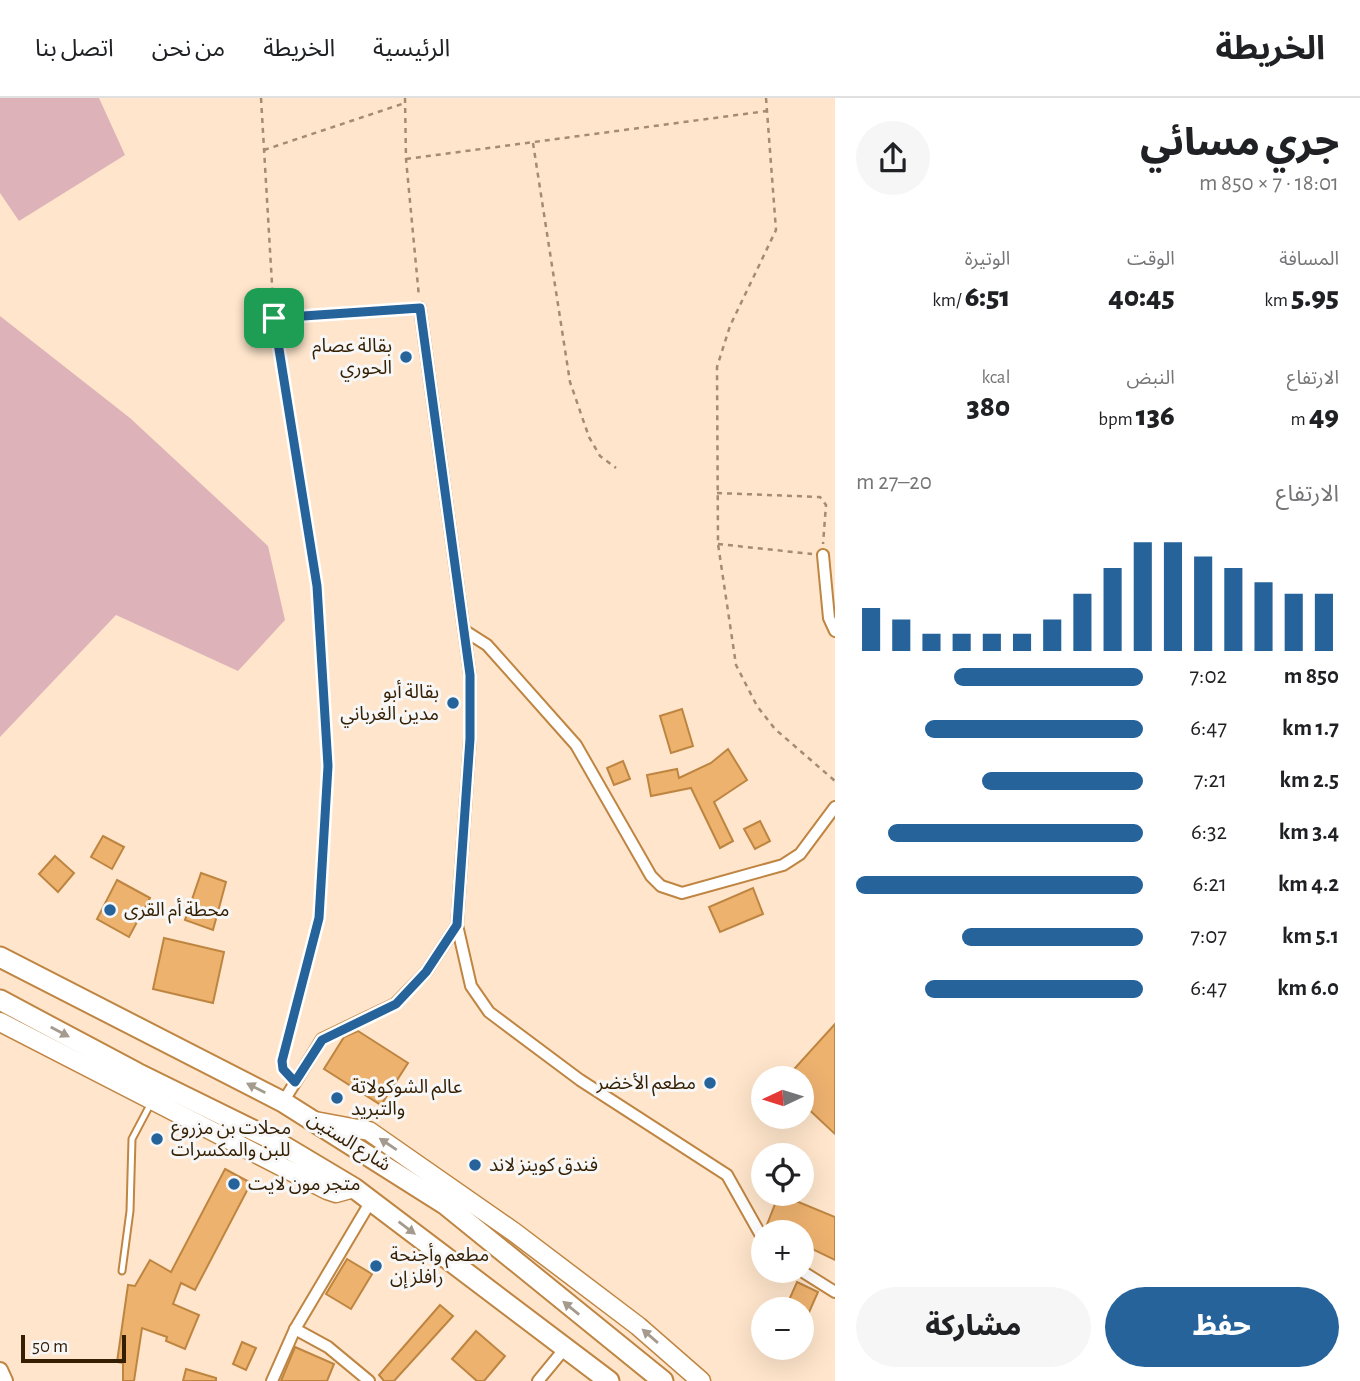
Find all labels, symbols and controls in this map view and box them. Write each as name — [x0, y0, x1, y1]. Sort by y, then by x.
text: الخريطة — [1215, 33, 1325, 66]
text: اتصل بنا — [35, 37, 114, 61]
text: من نحن — [152, 37, 225, 61]
text: الخريطة — [263, 37, 335, 61]
text: الرئيسية — [373, 37, 450, 61]
button: share — [856, 121, 930, 195]
text: جري مسائي — [1140, 125, 1339, 163]
text: 18:01 · 7 × 850 m — [1199, 172, 1339, 195]
text: الوتيرة — [965, 250, 1010, 269]
text: الوقت — [1127, 250, 1175, 269]
text: المسافة — [1279, 250, 1339, 269]
text: 6:51 — [965, 282, 1010, 312]
text: 40:45 — [1108, 282, 1175, 312]
text: 5.95 — [1291, 282, 1339, 312]
pin — [244, 288, 304, 348]
text: /km — [932, 291, 965, 310]
text: km — [1264, 291, 1291, 310]
icon: arrive — [255, 299, 293, 337]
place label: بقالة عصام الحوري — [312, 337, 392, 382]
marker: بقالة عصام الحوري — [398, 349, 414, 365]
text: kcal — [981, 368, 1010, 387]
text: النبض — [1126, 369, 1175, 388]
text: الارتفاع — [1287, 369, 1339, 388]
text: 380 — [967, 392, 1010, 422]
text: 136 — [1136, 401, 1175, 431]
text: 49 — [1309, 401, 1339, 431]
text: bpm — [1098, 410, 1136, 429]
text: m — [1291, 410, 1309, 429]
text: 20–27 m — [856, 471, 932, 494]
text: الارتفاع — [1276, 483, 1339, 506]
text: 7:02 — [1190, 665, 1227, 688]
text: 850 m — [1284, 665, 1339, 688]
place label: بقالة أبو مدين الغرباني — [340, 680, 439, 728]
marker: بقالة أبو مدين الغرباني — [445, 695, 461, 711]
text: 6:47 — [1190, 717, 1227, 740]
text: 1.7 km — [1282, 717, 1339, 740]
text: 7:21 — [1194, 769, 1227, 792]
text: 2.5 km — [1280, 769, 1339, 792]
text: 6:32 — [1191, 821, 1227, 844]
text: 3.4 km — [1279, 821, 1339, 844]
text: 6:21 — [1193, 873, 1227, 896]
text: 4.2 km — [1278, 873, 1339, 896]
place label: محطة أم القرى — [124, 898, 230, 924]
marker: محطة أم القرى — [102, 902, 118, 918]
text: 7:07 — [1190, 925, 1227, 948]
text: 5.1 km — [1282, 925, 1339, 948]
text: 6:47 — [1190, 977, 1227, 1000]
text: 6.0 km — [1277, 977, 1339, 1000]
one-way arrow — [50, 1026, 70, 1038]
north arrow — [751, 1066, 814, 1129]
map controls — [751, 1066, 814, 1360]
place label: مطعم الأخضر — [595, 1073, 696, 1097]
marker: مطعم الأخضر — [702, 1075, 718, 1091]
place label: عالم الشوكولاتة والتبريد — [351, 1078, 462, 1120]
one-way arrow — [245, 1082, 265, 1094]
marker: عالم الشوكولاتة والتبريد — [329, 1090, 345, 1106]
street label: شارع الستين — [303, 1109, 394, 1177]
place label: محلات بن مزروع للبن والمكسرات — [171, 1119, 291, 1161]
marker: محلات بن مزروع للبن والمكسرات — [149, 1131, 165, 1147]
one-way arrow — [378, 1138, 397, 1151]
button: locate — [751, 1143, 814, 1206]
place label: فندق كوينز لاند — [489, 1156, 598, 1176]
marker: فندق كوينز لاند — [467, 1157, 483, 1173]
place label: متجر مون لايت — [248, 1175, 360, 1195]
marker: متجر مون لايت — [226, 1176, 242, 1192]
one-way arrow — [397, 1220, 415, 1235]
button: + — [751, 1220, 814, 1283]
place label: مطعم وأجنحة رافلز إن — [390, 1243, 489, 1289]
marker: مطعم وأجنحة رافلز إن — [368, 1258, 384, 1274]
button: مشاركة — [856, 1287, 1091, 1367]
button: حفظ — [1105, 1287, 1339, 1367]
button: − — [751, 1297, 814, 1360]
one-way arrow — [563, 1301, 581, 1316]
one-way arrow — [641, 1328, 659, 1344]
scale bar — [21, 1332, 126, 1364]
text: 50 m — [32, 1337, 68, 1356]

